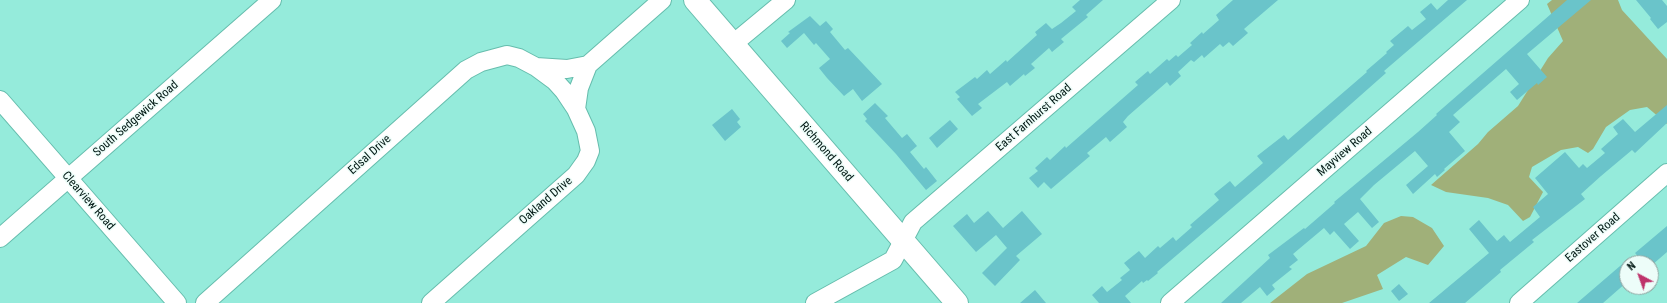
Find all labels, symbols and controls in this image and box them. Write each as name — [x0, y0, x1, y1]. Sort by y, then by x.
street label: South Sedgewick Road — [91, 78, 181, 160]
street label: East Farnhurst Road — [993, 81, 1075, 155]
street label: Richmond Road — [796, 119, 856, 185]
street label: Mayview Road — [1315, 124, 1375, 180]
street label: Edsal Drive — [346, 132, 394, 178]
street label: Clearview Road — [59, 169, 117, 233]
street label: Oakland Drive — [517, 174, 575, 228]
street label: Eastover Road — [1563, 210, 1623, 266]
north arrow — [1619, 255, 1659, 295]
text: N — [1625, 259, 1638, 273]

